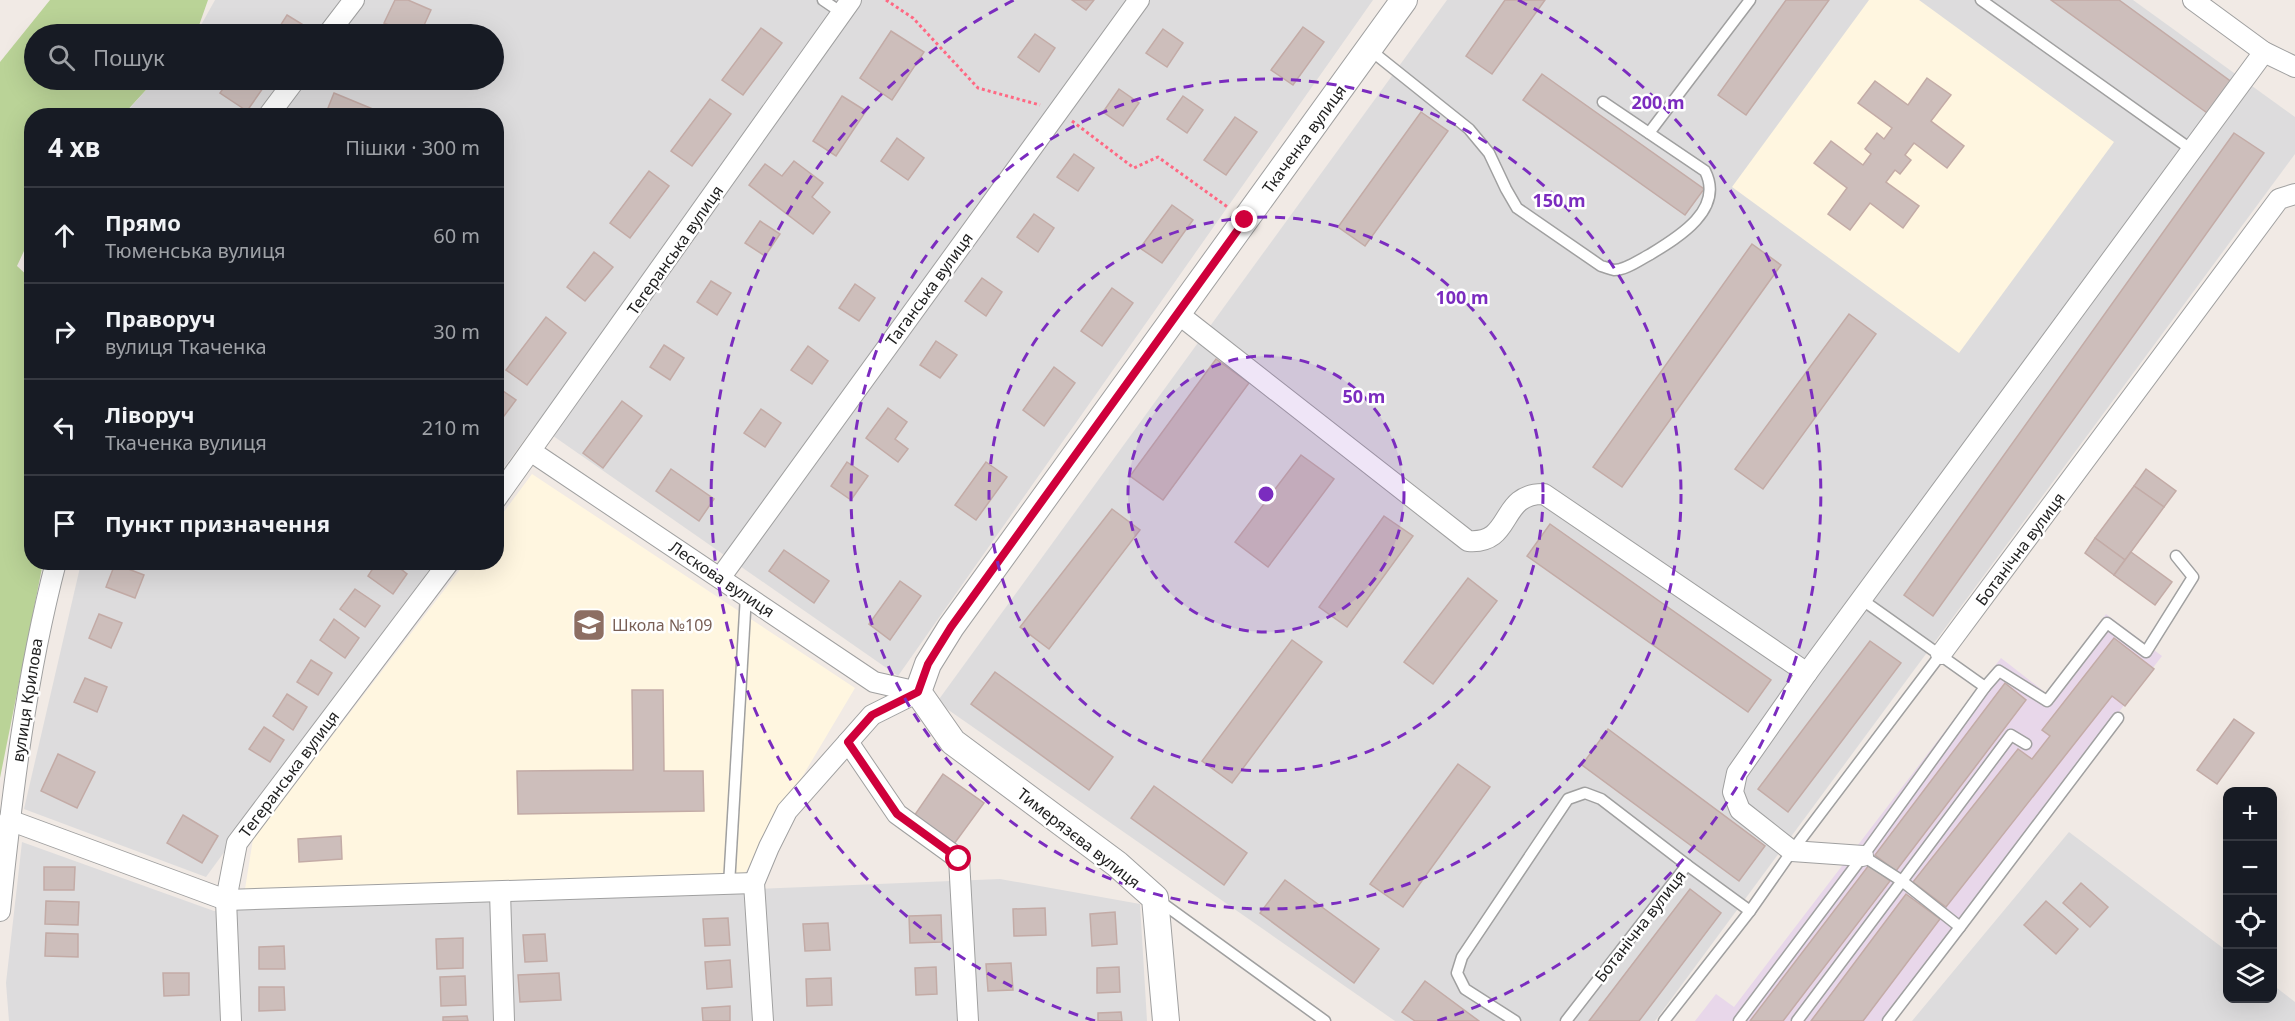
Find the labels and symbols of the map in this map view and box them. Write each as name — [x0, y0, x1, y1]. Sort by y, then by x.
street label: Ткаченка вулиця — [1257, 80, 1351, 198]
text: 200 m — [1631, 90, 1685, 114]
street label: Тегеранська вулиця — [622, 181, 728, 319]
text: 150 m — [1532, 188, 1586, 212]
route end — [1231, 206, 1257, 232]
street label: Таганська вулиця — [880, 228, 978, 350]
text: 100 m — [1435, 285, 1489, 309]
text: 50 m — [1343, 384, 1385, 408]
centre of rings — [1256, 484, 1276, 504]
street label: Ботанічна вулиця — [1970, 488, 2070, 610]
street label: Лескова вулиця — [665, 536, 779, 622]
school or university icon: Школа №109 — [571, 607, 607, 643]
place label: Школа №109 — [612, 614, 712, 636]
street label: вулиця Крилова — [6, 636, 48, 764]
street label: Тегеранська вулиця — [234, 706, 344, 842]
street label: Тимерязєва вулиця — [1013, 783, 1145, 893]
route start — [945, 845, 971, 871]
street label: Ботанічна вулиця — [1589, 866, 1691, 986]

